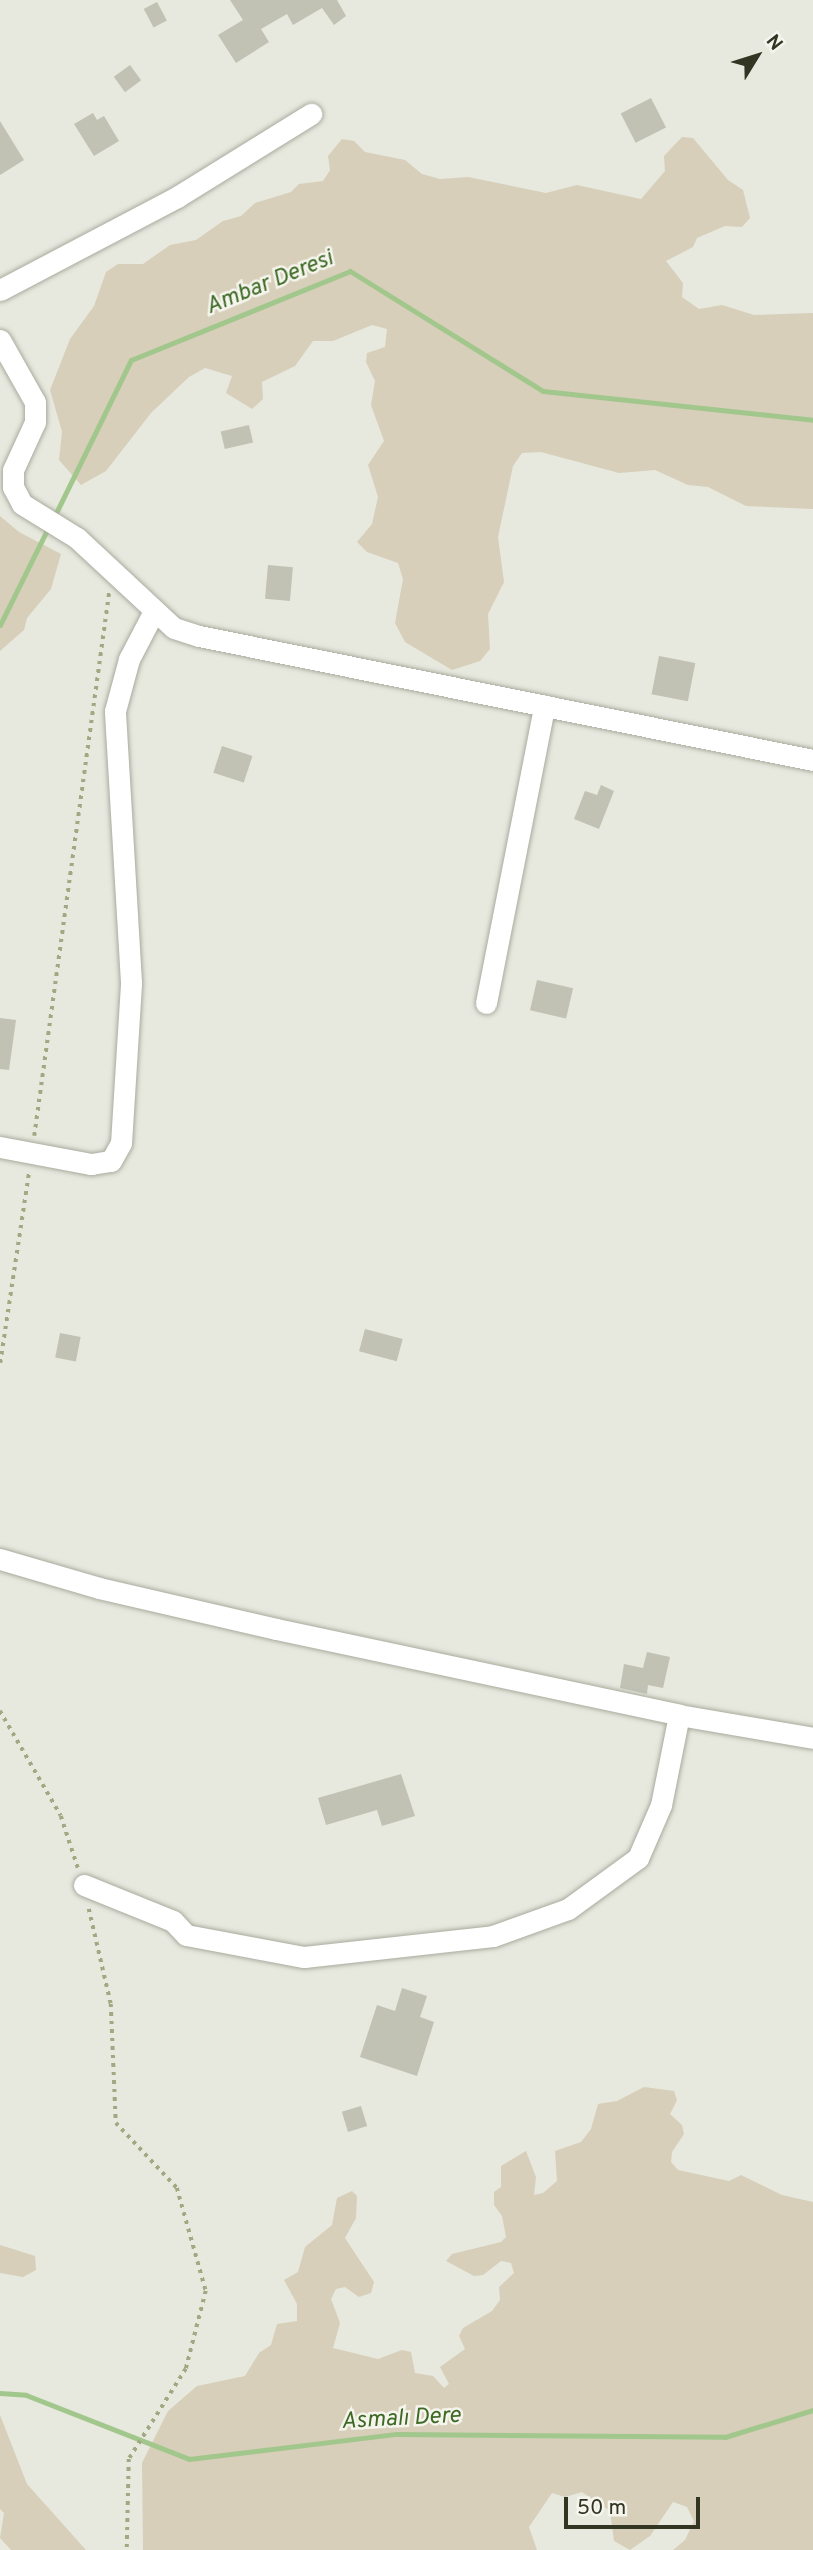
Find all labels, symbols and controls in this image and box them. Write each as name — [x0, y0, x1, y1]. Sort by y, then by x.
north arrow — [722, 21, 792, 91]
text: N — [760, 30, 787, 56]
water label: Ambar Deresi — [202, 246, 338, 322]
water label: Asmalı Dere — [341, 2403, 461, 2437]
scale bar — [568, 2484, 704, 2528]
text: 50 m — [577, 2495, 626, 2522]

